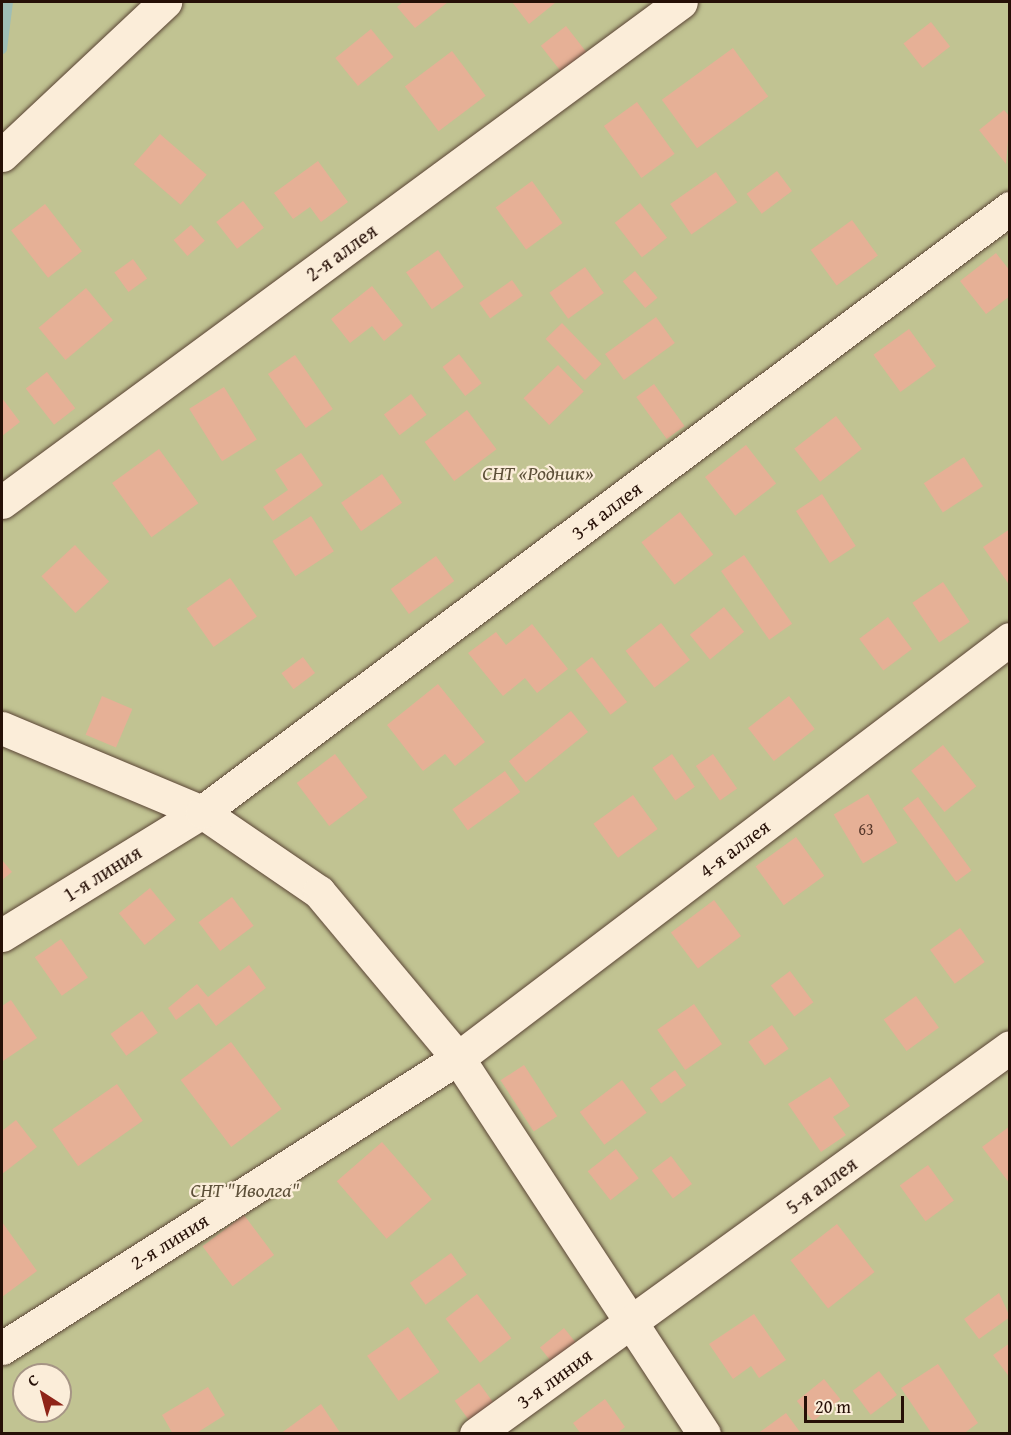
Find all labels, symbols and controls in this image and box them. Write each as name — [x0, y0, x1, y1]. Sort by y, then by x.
street label: 2-я аллея — [301, 218, 381, 286]
park label: СНТ «Родник» — [482, 460, 594, 484]
street label: 3-я аллея — [566, 476, 646, 544]
street label: 4-я аллея — [694, 814, 774, 882]
house number: 63 — [858, 819, 874, 839]
street label: 1-я линия — [59, 840, 145, 906]
street label: 5-я аллея — [781, 1151, 861, 1219]
park label: СНТ "Иволга" — [191, 1177, 299, 1201]
street label: 2-я линия — [126, 1208, 212, 1274]
street label: 3-я линия — [512, 1343, 596, 1413]
north arrow — [12, 1363, 72, 1423]
text: С — [22, 1368, 43, 1392]
scale bar — [807, 1384, 908, 1422]
text: 20 m — [815, 1393, 851, 1420]

